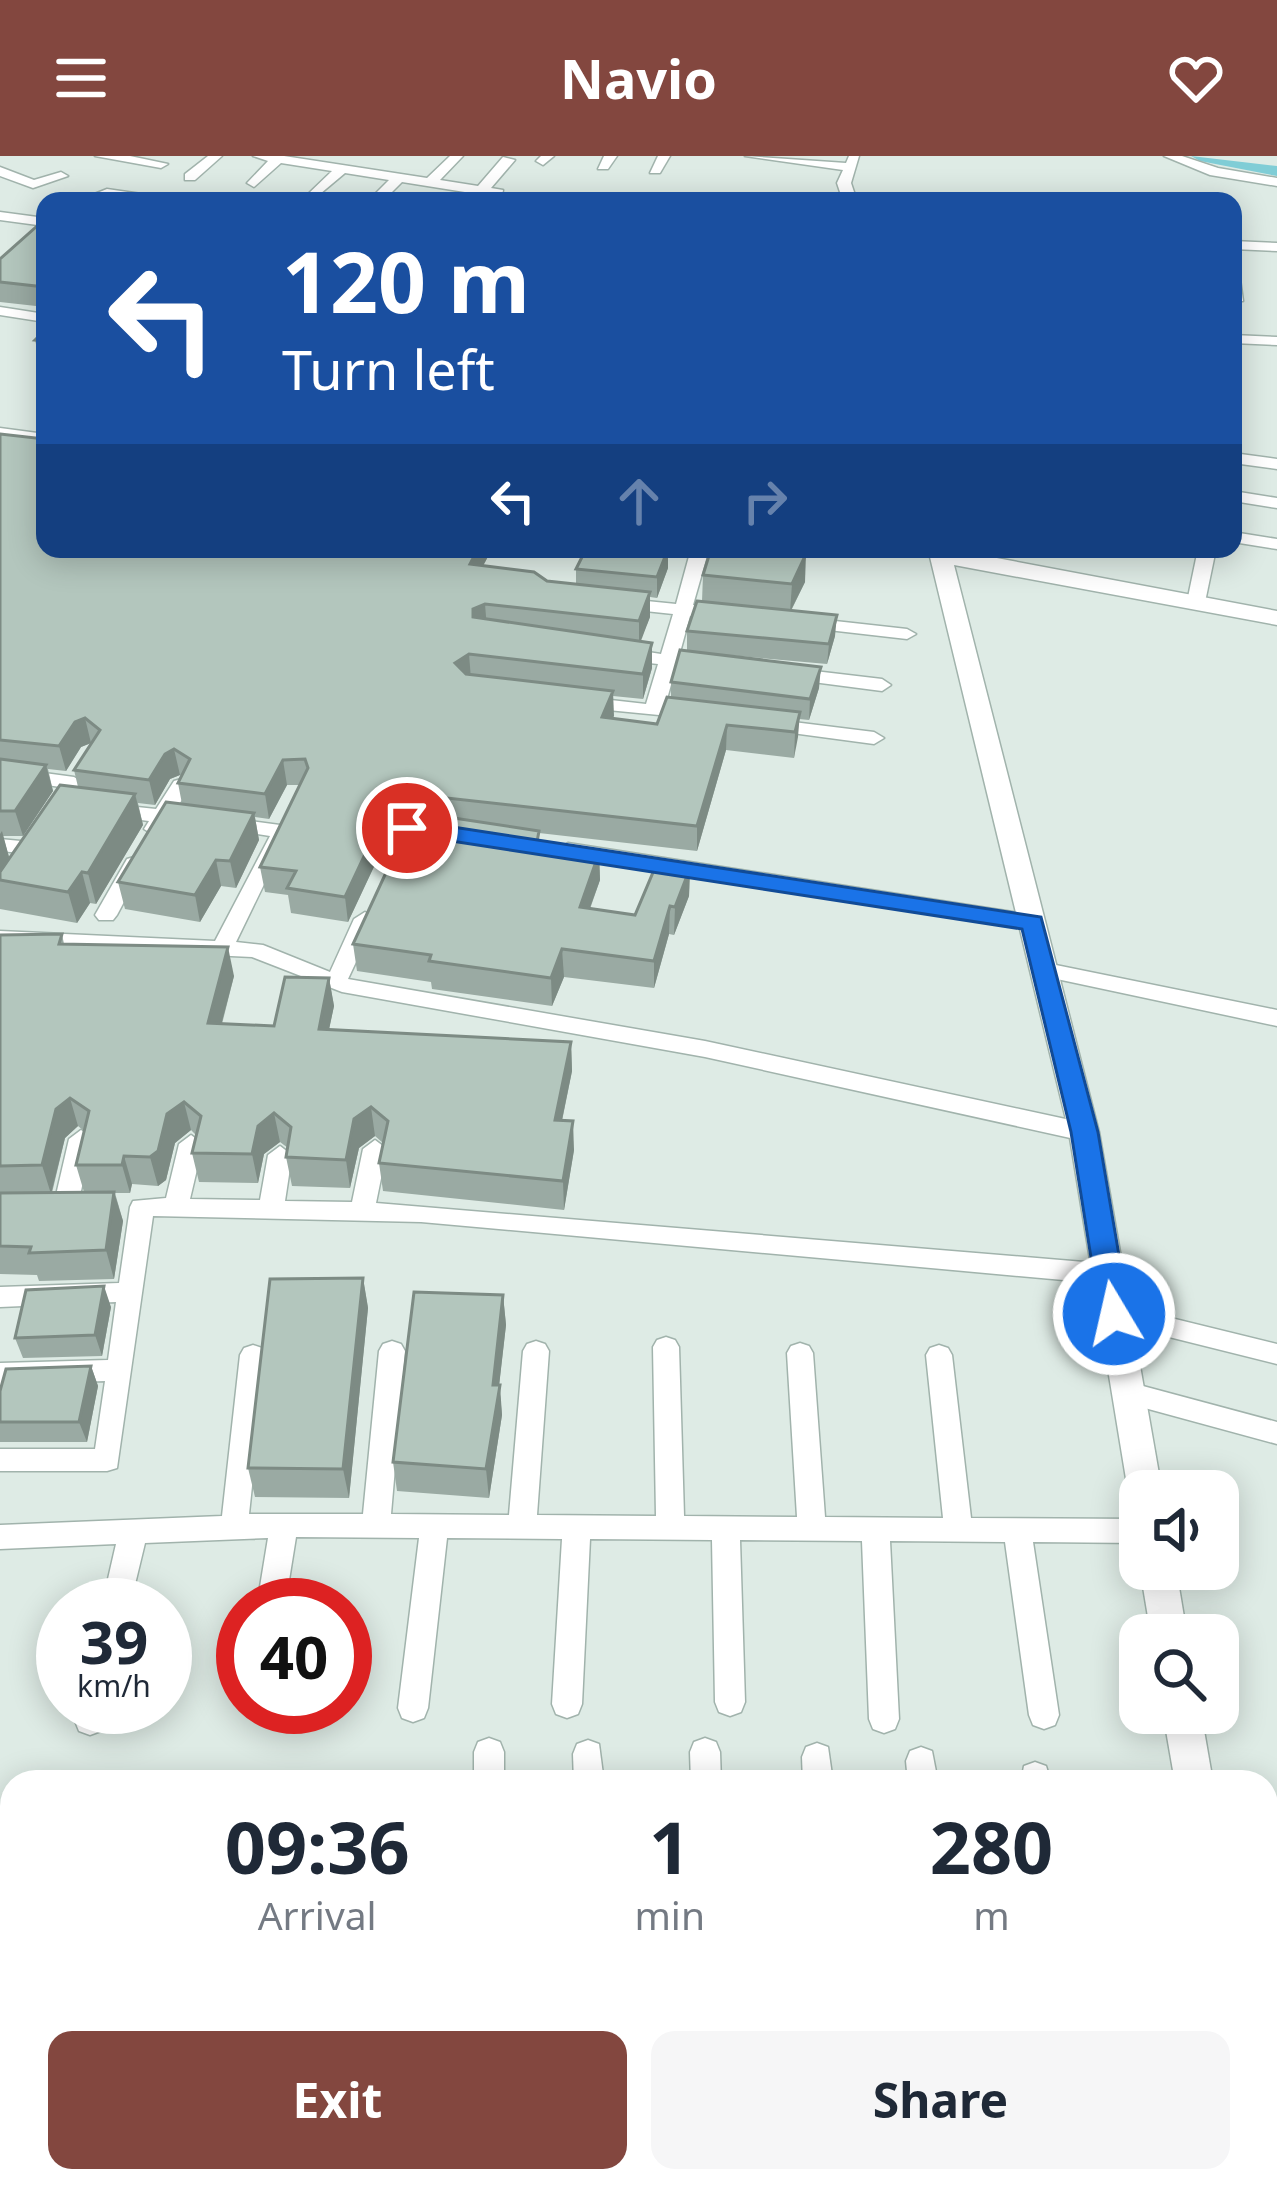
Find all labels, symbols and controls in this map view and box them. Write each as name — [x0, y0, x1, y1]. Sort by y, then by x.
text: Navio — [560, 41, 717, 115]
icon: menu — [48, 45, 114, 111]
icon: heart — [1163, 45, 1229, 111]
text: 120 m — [282, 223, 530, 338]
icon: left — [84, 240, 240, 396]
text: Turn left — [282, 332, 495, 406]
icon: left — [480, 468, 546, 534]
icon: ahead — [606, 468, 672, 534]
icon: right — [732, 468, 798, 534]
pin — [356, 777, 458, 879]
icon: arrive — [374, 795, 440, 861]
position arrow — [1051, 1251, 1177, 1377]
map controls — [1119, 1470, 1239, 1734]
button: sound — [1119, 1470, 1239, 1590]
speed limit sign: 40 — [216, 1578, 372, 1734]
text: 39 — [80, 1600, 148, 1682]
button: search — [1119, 1614, 1239, 1734]
text: km/h — [77, 1665, 151, 1706]
text: 09:36 — [225, 1797, 410, 1895]
text: 1 — [649, 1797, 690, 1895]
text: 280 — [930, 1797, 1053, 1895]
text: Arrival — [258, 1888, 377, 1941]
text: min — [634, 1888, 705, 1941]
text: m — [973, 1888, 1010, 1941]
button: Exit — [48, 2031, 627, 2169]
button: Share — [651, 2031, 1230, 2169]

